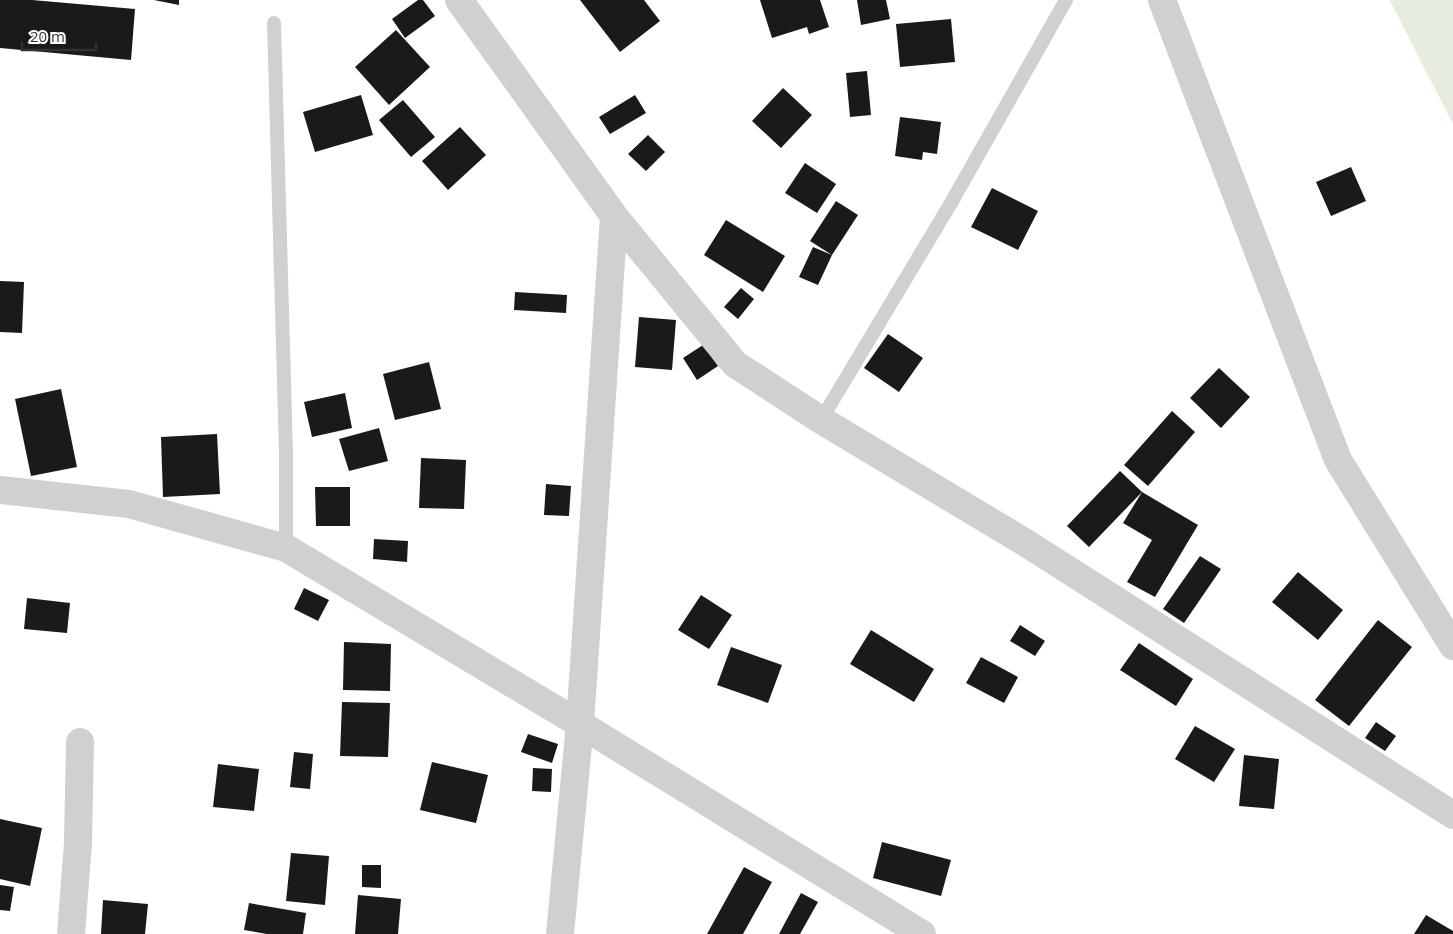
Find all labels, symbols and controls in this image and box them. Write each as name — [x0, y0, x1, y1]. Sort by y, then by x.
scale bar — [22, 20, 96, 52]
text: 20 m — [30, 26, 65, 46]

